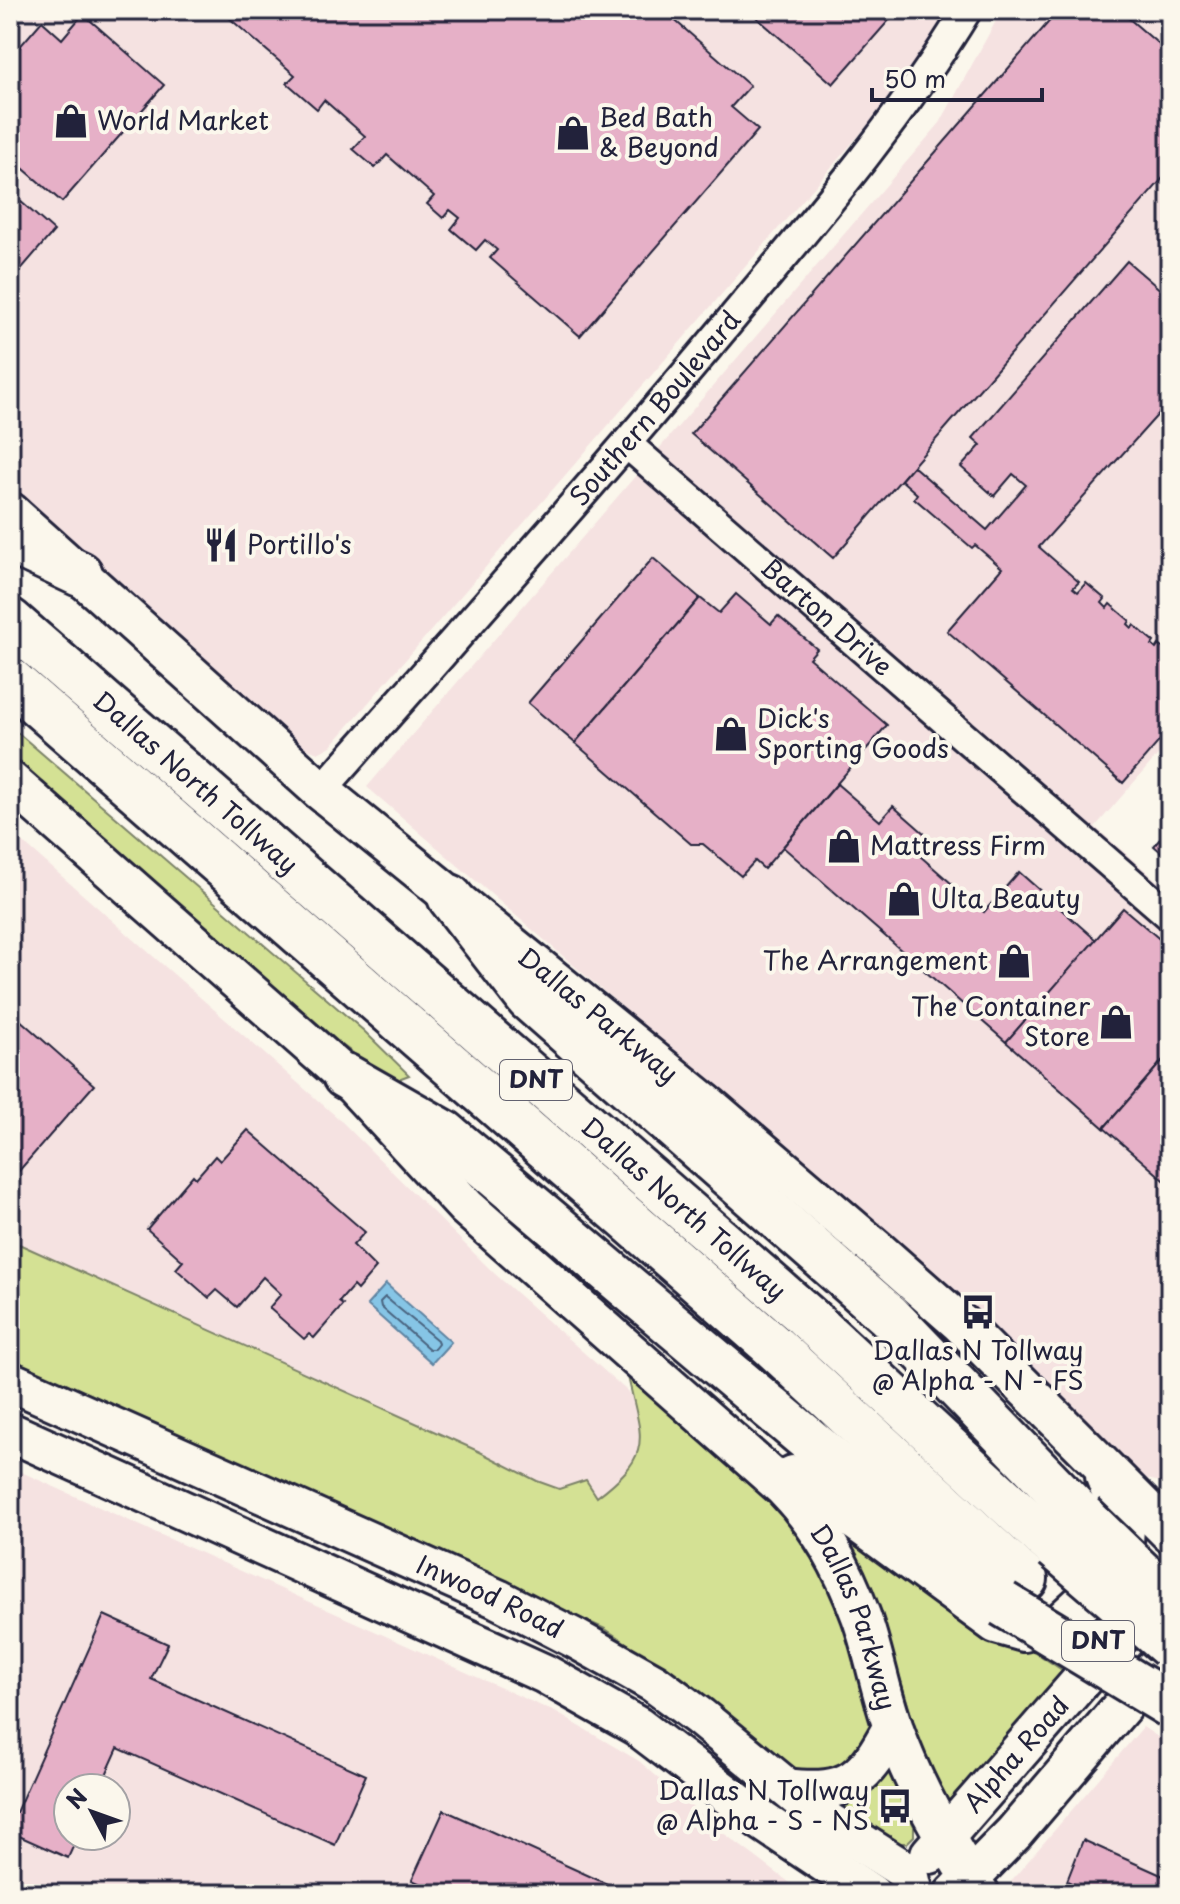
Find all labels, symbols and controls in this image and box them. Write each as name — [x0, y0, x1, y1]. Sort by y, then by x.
scale bar — [872, 52, 1042, 102]
text: 50 m — [884, 60, 946, 96]
place label: Bed Bath & Beyond — [599, 97, 719, 166]
place label: World Market — [97, 100, 269, 139]
shop icon: World Market — [52, 102, 90, 140]
shop icon: Bed Bath & Beyond — [554, 114, 592, 152]
street label: Southern Boulevard — [560, 301, 749, 514]
place label: Portillo's — [247, 524, 352, 563]
restaurant icon: Portillo's — [202, 526, 240, 564]
street label: Barton Drive — [753, 548, 902, 685]
street label: Dallas North Tollway — [85, 681, 308, 882]
place label: Dick's Sporting Goods — [757, 698, 949, 767]
shop icon: Dick's Sporting Goods — [712, 715, 750, 753]
place label: Mattress Firm — [870, 825, 1046, 864]
shop icon: Mattress Firm — [825, 827, 863, 865]
place label: Ulta Beauty — [930, 878, 1081, 917]
shop icon: Ulta Beauty — [885, 880, 923, 918]
street label: Dallas Parkway — [510, 937, 687, 1091]
place label: The Arrangement — [763, 940, 988, 979]
shop icon: The Arrangement — [995, 942, 1033, 980]
place label: The Container Store — [911, 986, 1091, 1055]
shop icon: The Container Store — [1097, 1003, 1135, 1041]
road number: DNT — [500, 1060, 572, 1100]
street label: Dallas North Tollway — [573, 1107, 796, 1309]
bus stop icon: Dallas N Tollway @ Alpha - N - FS — [959, 1293, 997, 1331]
place label: Dallas N Tollway @ Alpha - N - FS — [872, 1330, 1084, 1399]
street label: Dallas Parkway — [801, 1515, 907, 1714]
street label: Inwood Road — [410, 1544, 571, 1647]
road number: DNT — [1062, 1621, 1134, 1661]
street label: Alpha Road — [954, 1687, 1078, 1821]
place label: Dallas N Tollway @ Alpha - S - NS — [656, 1770, 869, 1839]
north arrow — [52, 1772, 132, 1852]
text: N — [58, 1780, 94, 1815]
bus stop icon: Dallas N Tollway @ Alpha - S - NS — [876, 1787, 914, 1825]

